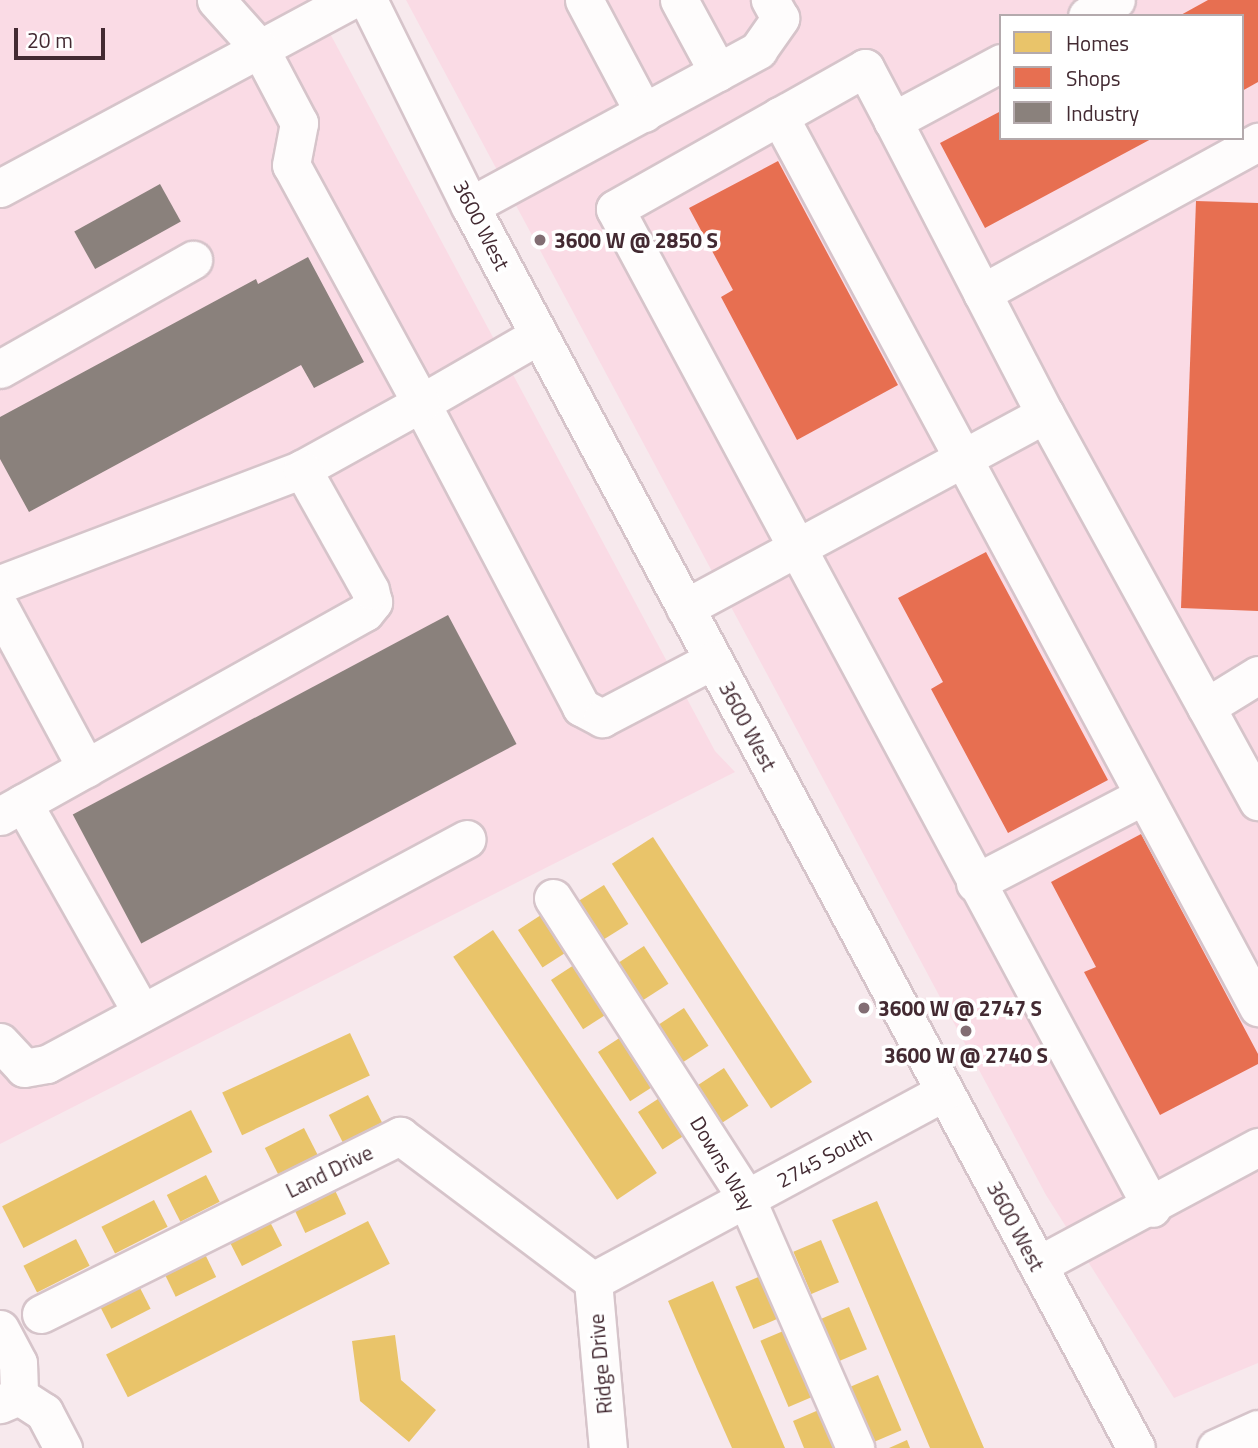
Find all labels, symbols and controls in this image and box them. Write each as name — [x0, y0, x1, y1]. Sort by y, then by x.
scale bar — [18, 14, 108, 58]
legend — [999, 14, 1244, 140]
text: 20 m — [27, 24, 73, 56]
text: Homes — [1066, 27, 1129, 59]
text: Shops — [1066, 62, 1121, 94]
text: Industry — [1066, 97, 1139, 129]
street label: 3600 West — [449, 176, 515, 274]
place label: 3600 W @ 2850 S — [554, 227, 718, 253]
marker: 3600 W @ 2850 S — [532, 232, 548, 248]
street label: 3600 West — [714, 677, 782, 775]
place label: 3600 W @ 2747 S — [878, 995, 1042, 1021]
marker: 3600 W @ 2747 S — [856, 1000, 872, 1016]
marker: 3600 W @ 2740 S — [958, 1023, 974, 1039]
place label: 3600 W @ 2740 S — [884, 1042, 1048, 1068]
street label: Downs Way — [685, 1111, 761, 1215]
street label: 2745 South — [772, 1121, 876, 1193]
street label: Land Drive — [281, 1139, 377, 1203]
street label: 3600 West — [982, 1177, 1050, 1275]
street label: Ridge Drive — [583, 1313, 617, 1415]

